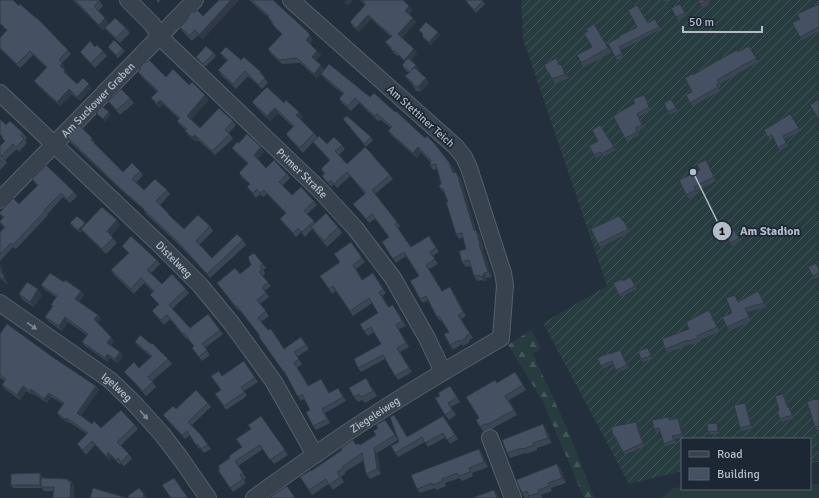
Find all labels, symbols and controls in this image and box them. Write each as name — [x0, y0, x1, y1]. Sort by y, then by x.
scale bar — [683, 8, 762, 34]
text: 50 m — [689, 15, 714, 30]
street label: Am Suckower Graben — [59, 60, 138, 140]
street label: Am Stettiner Teich — [384, 83, 457, 150]
street label: Primer Straße — [274, 146, 330, 201]
callout: Am Stadion — [712, 219, 809, 243]
text: 1 — [719, 224, 726, 239]
text: Am Stadion — [740, 224, 801, 239]
street label: Distelweg — [153, 239, 195, 281]
one-way arrow — [27, 322, 37, 330]
street label: Igelweg — [99, 370, 135, 405]
street label: Ziegeleiweg — [348, 394, 403, 436]
one-way arrow — [140, 410, 149, 420]
legend — [681, 438, 811, 490]
text: Road — [717, 447, 743, 462]
text: Building — [717, 467, 760, 482]

